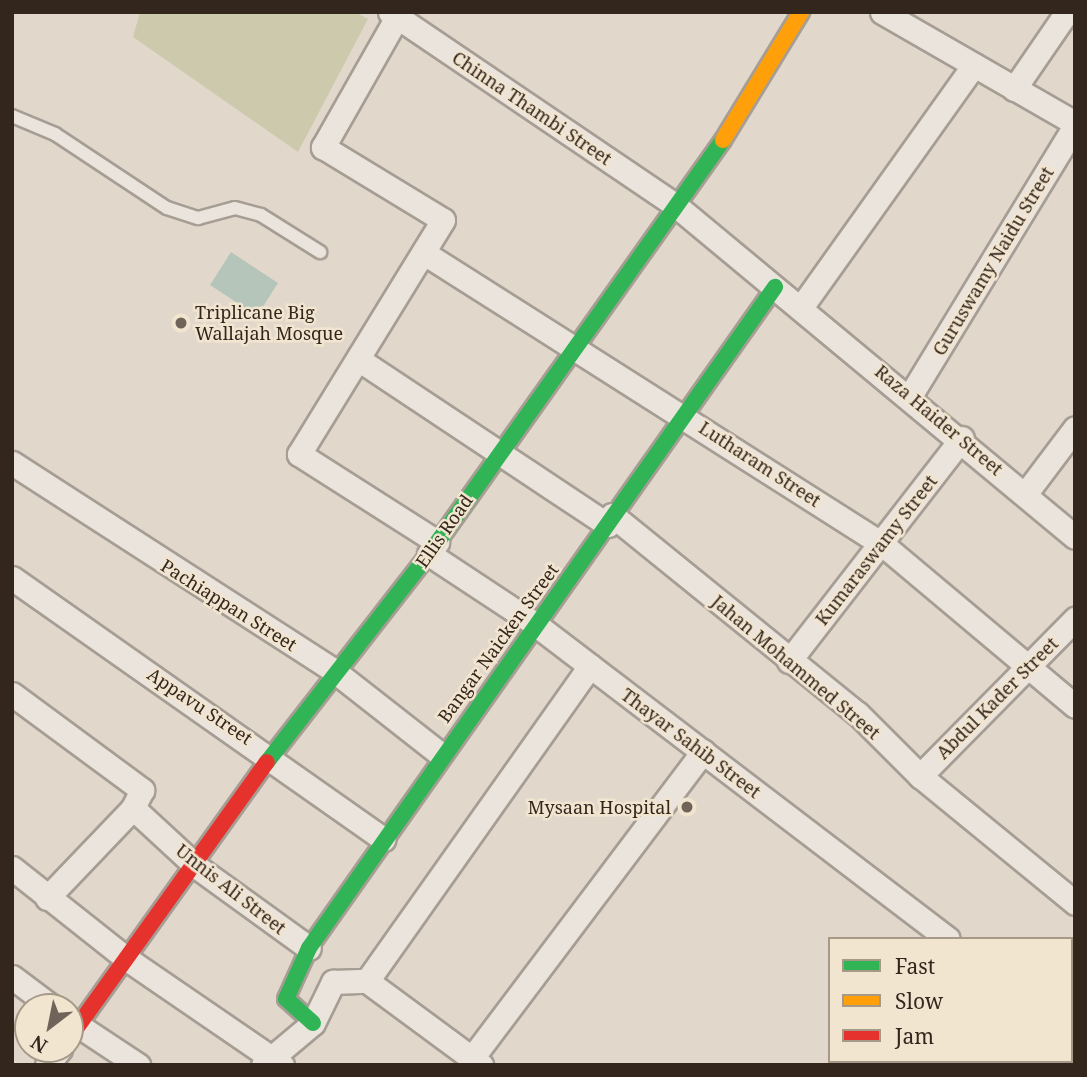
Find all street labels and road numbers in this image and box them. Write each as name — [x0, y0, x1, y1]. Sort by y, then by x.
street label: Chinna Thambi Street — [448, 47, 616, 169]
street label: Guruswamy Naidu Street — [928, 163, 1058, 359]
street label: Raza Haider Street — [871, 360, 1007, 480]
street label: Lutharam Street — [695, 417, 825, 511]
street label: Kumaraswamy Street — [811, 471, 941, 629]
street label: Ellis Road — [411, 490, 477, 572]
street label: Pachiappan Street — [157, 555, 301, 655]
street label: Bangar Naicken Street — [433, 559, 563, 727]
street label: Jahan Mohammed Street — [708, 590, 884, 744]
street label: Abdul Kader Street — [932, 633, 1062, 763]
street label: Appavu Street — [144, 663, 256, 749]
street label: Thayar Sahib Street — [617, 684, 765, 802]
street label: Unnis Ali Street — [172, 839, 290, 939]

